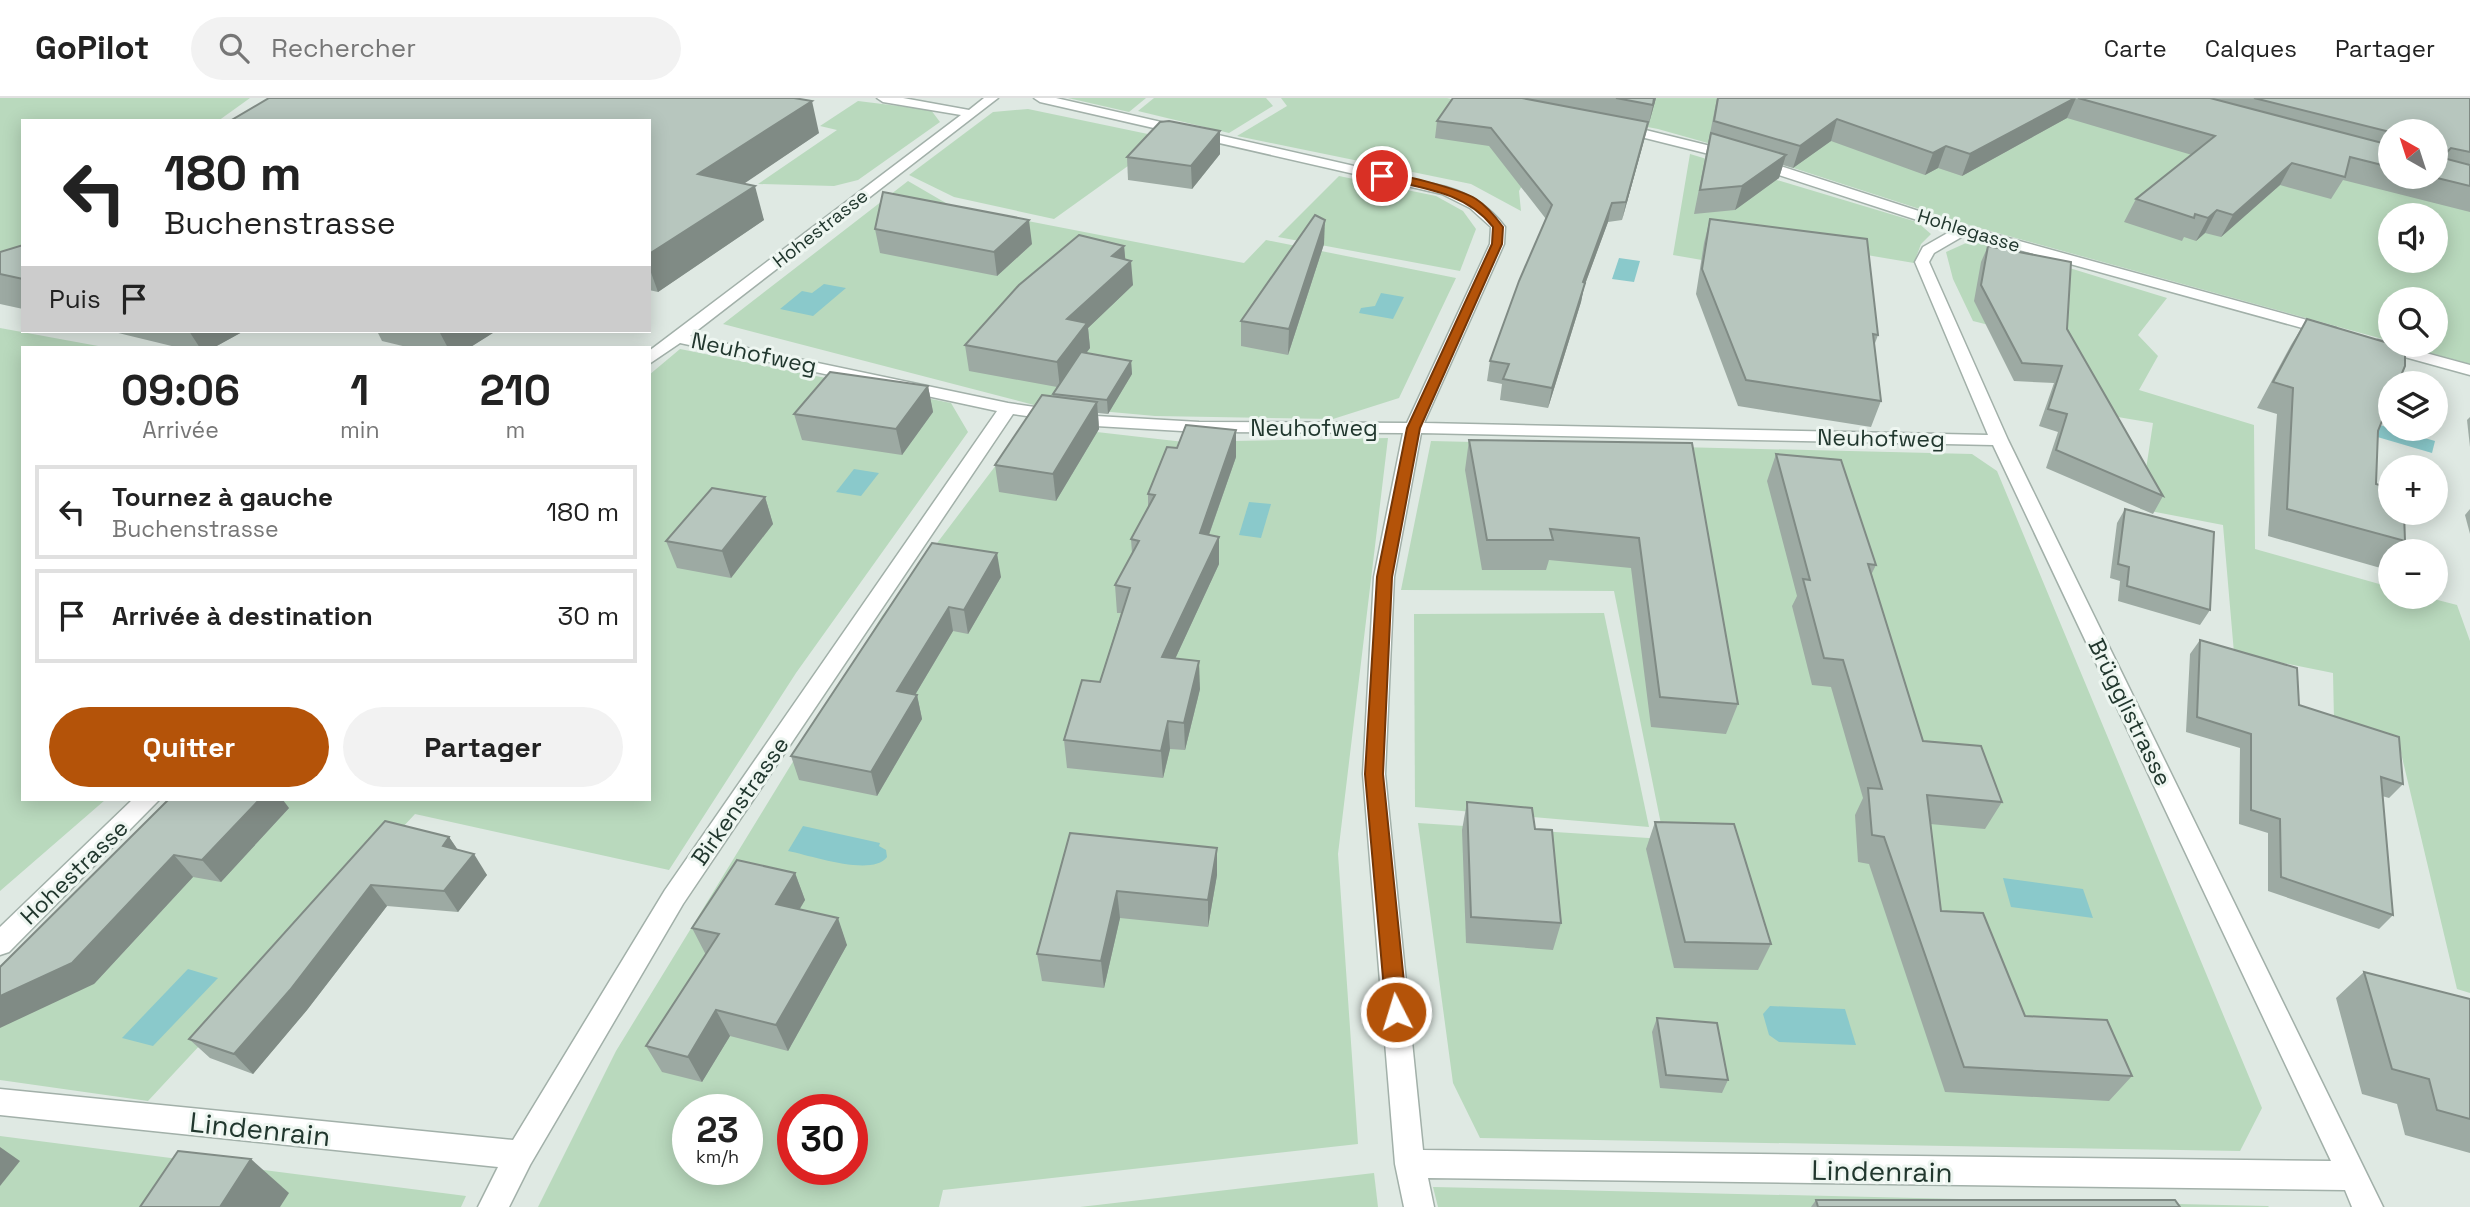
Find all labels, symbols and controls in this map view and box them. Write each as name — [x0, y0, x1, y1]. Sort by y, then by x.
search box — [191, 17, 681, 80]
text: GoPilot — [35, 27, 149, 69]
icon: search — [215, 29, 253, 67]
text: Rechercher — [271, 31, 416, 65]
text: Carte — [2104, 33, 2167, 64]
text: Calques — [2205, 33, 2297, 64]
text: Partager — [2335, 33, 2435, 64]
north arrow — [2378, 119, 2448, 189]
map controls — [2378, 119, 2448, 609]
text: 180 m — [164, 142, 302, 204]
pin — [1352, 146, 1412, 206]
icon: left — [49, 147, 140, 238]
icon: arrive — [1363, 157, 1401, 195]
street label: Hohestrasse — [767, 183, 873, 274]
text: Buchenstrasse — [164, 203, 396, 243]
street label: Hohlegasse — [1914, 203, 2023, 258]
button: sound — [2378, 203, 2448, 273]
icon: arrive — [115, 280, 153, 318]
text: Puis — [49, 282, 101, 316]
button: search — [2378, 287, 2448, 357]
street label: Neuhofweg — [688, 325, 820, 381]
text: 09:06 — [121, 364, 240, 417]
text: 1 — [350, 364, 369, 417]
text: 210 — [480, 364, 551, 417]
button: layers — [2378, 371, 2448, 441]
street label: Neuhofweg — [1250, 413, 1378, 443]
text: Arrivée — [142, 415, 219, 445]
text: min — [340, 415, 380, 445]
text: m — [505, 415, 525, 445]
street label: Neuhofweg — [1817, 422, 1945, 454]
button: + — [2378, 455, 2448, 525]
text: Tournez à gauche — [112, 480, 333, 514]
icon: left — [53, 493, 91, 531]
text: 180 m — [546, 495, 619, 529]
text: Buchenstrasse — [112, 514, 279, 544]
button: − — [2378, 539, 2448, 609]
icon: arrive — [53, 597, 91, 635]
text: Arrivée à destination — [112, 599, 373, 633]
text: 30 m — [558, 599, 619, 633]
street label: Brügglistrasse — [2081, 633, 2179, 791]
button: Quitter — [49, 707, 329, 787]
button: Partager — [343, 707, 623, 787]
street label: Birkenstrasse — [684, 731, 796, 871]
street label: Hohestrasse — [14, 813, 134, 931]
position arrow — [1359, 975, 1433, 1049]
speed limit sign: 30 — [777, 1094, 868, 1185]
street label: Lindenrain — [188, 1104, 332, 1154]
text: 23 — [696, 1108, 739, 1152]
text: km/h — [696, 1145, 739, 1168]
street label: Lindenrain — [1811, 1152, 1953, 1190]

